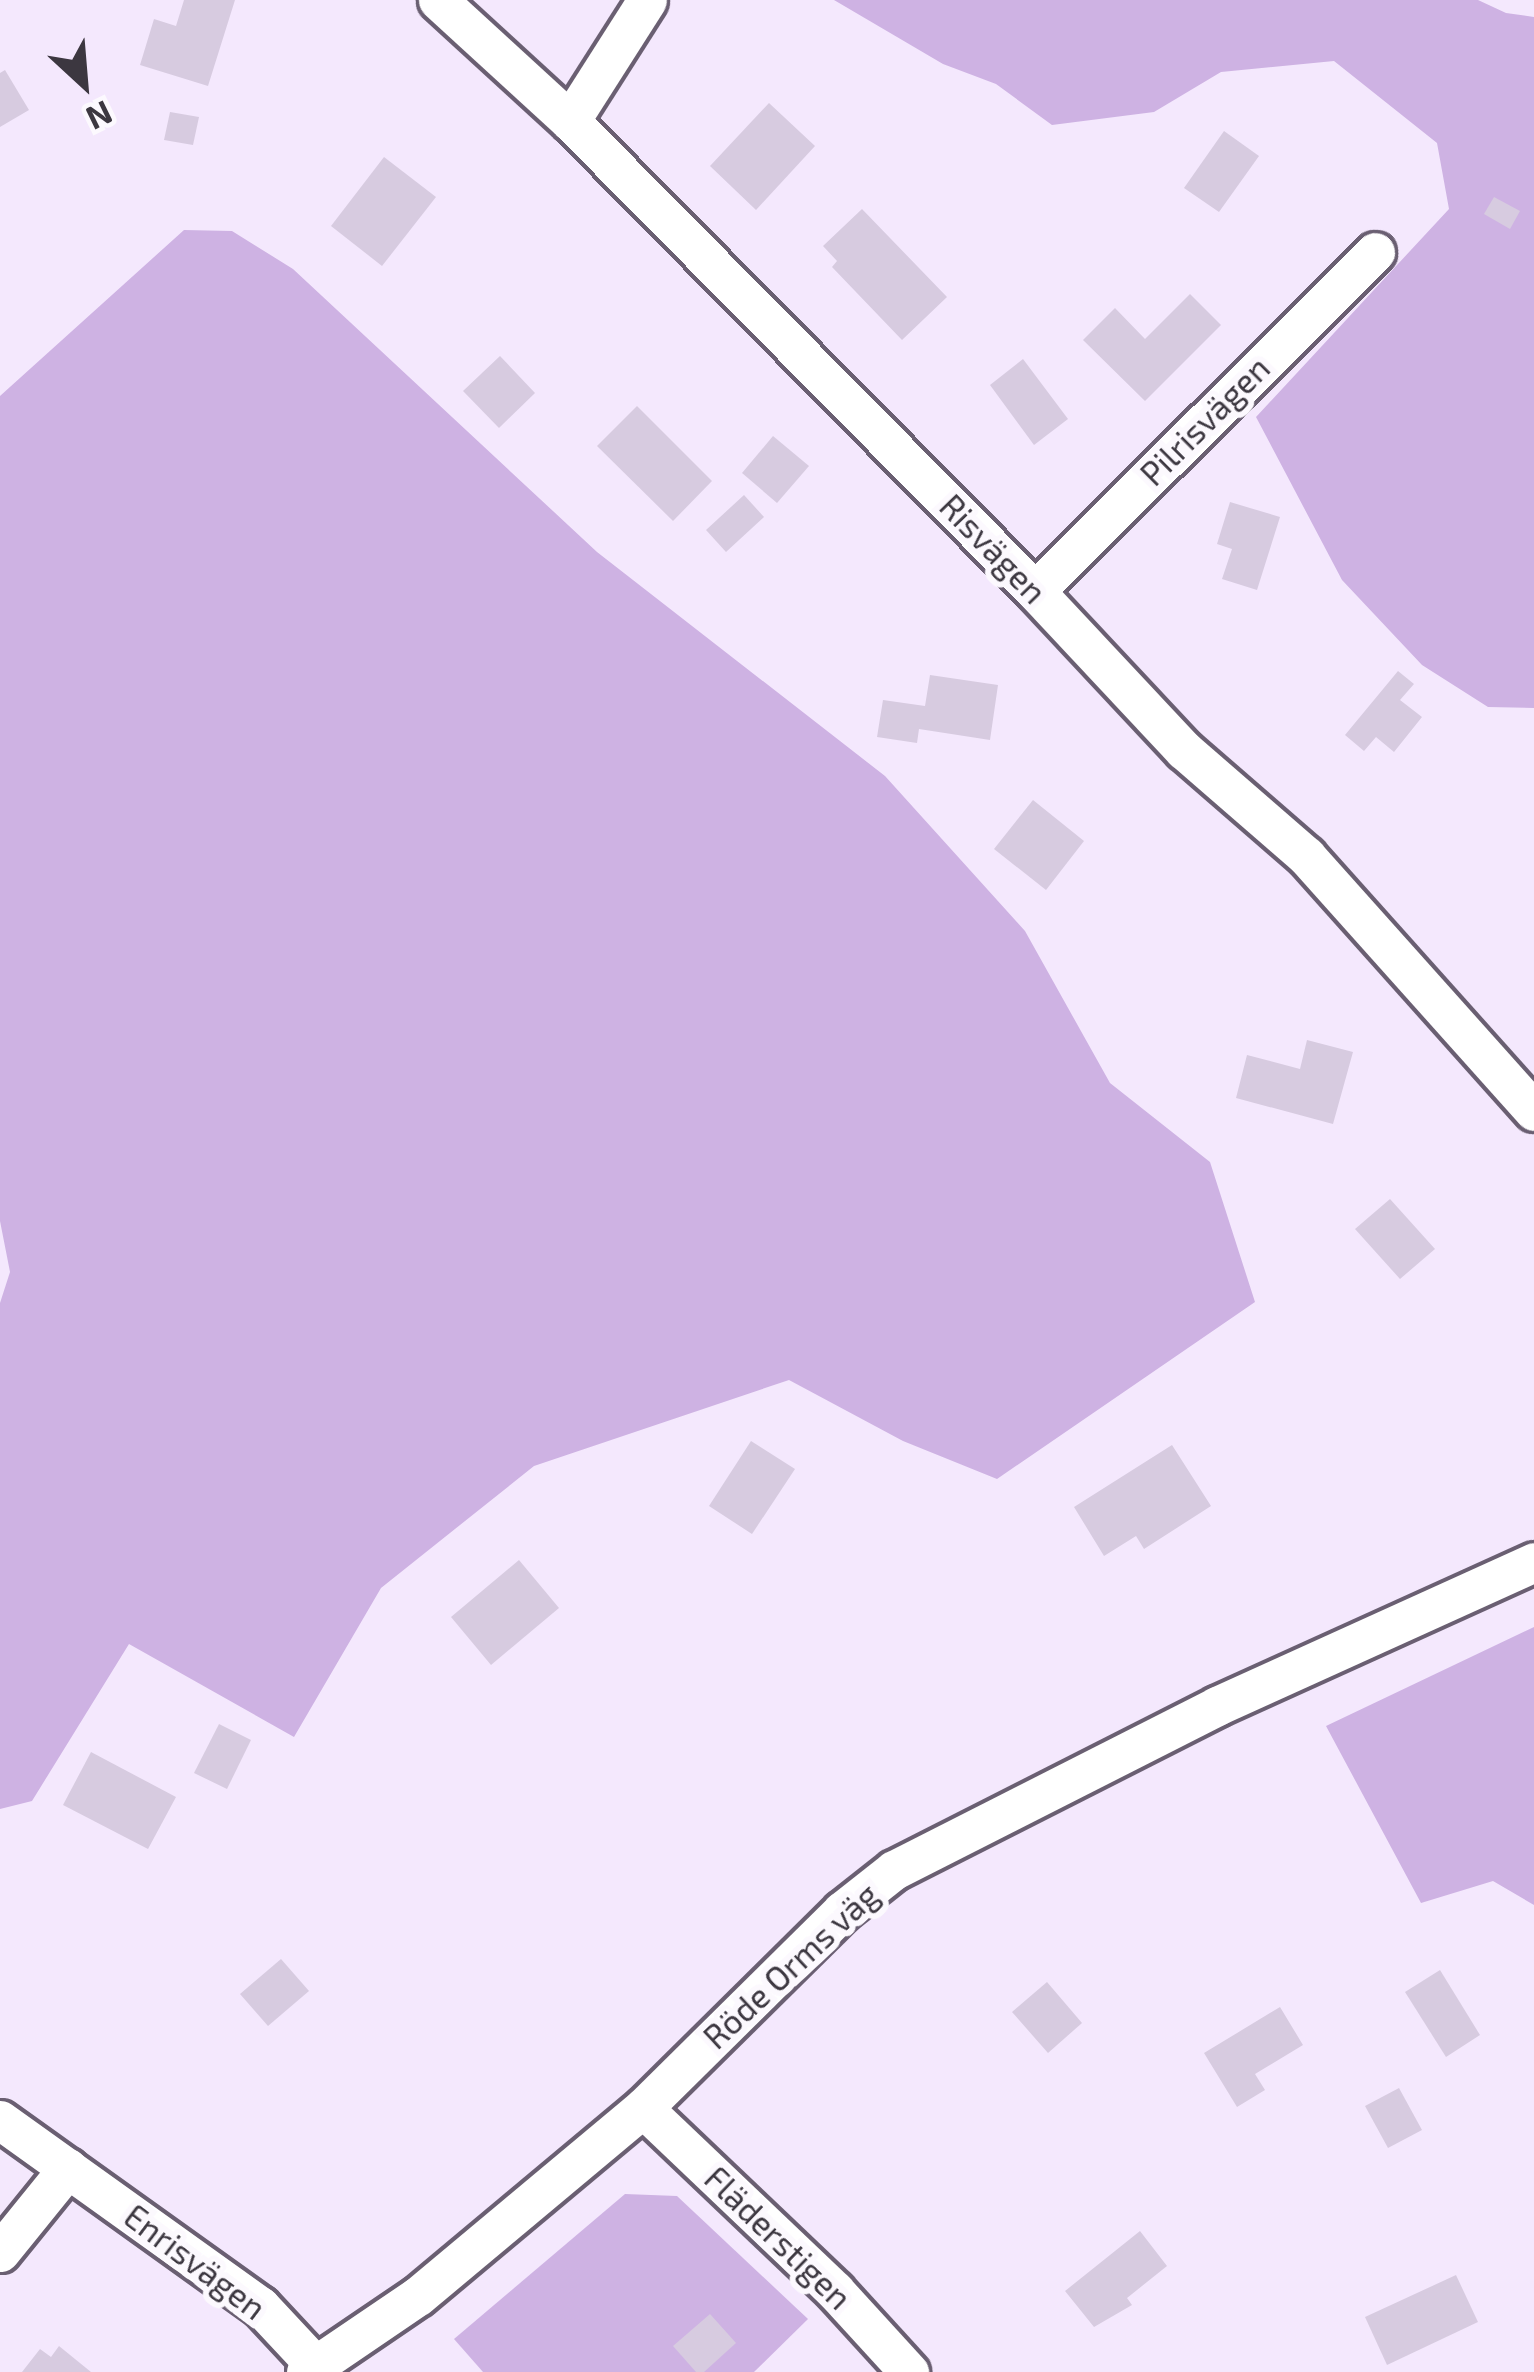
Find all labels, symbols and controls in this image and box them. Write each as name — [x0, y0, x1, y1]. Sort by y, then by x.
north arrow — [24, 24, 144, 144]
text: N — [80, 93, 119, 140]
street label: Pilrisvägen — [1132, 348, 1278, 494]
street label: Risvägen — [932, 486, 1054, 612]
street label: Röde Orms väg — [695, 1875, 887, 2057]
street label: Fläderstigen — [697, 2158, 859, 2318]
street label: Enrisvägen — [117, 2196, 273, 2328]

